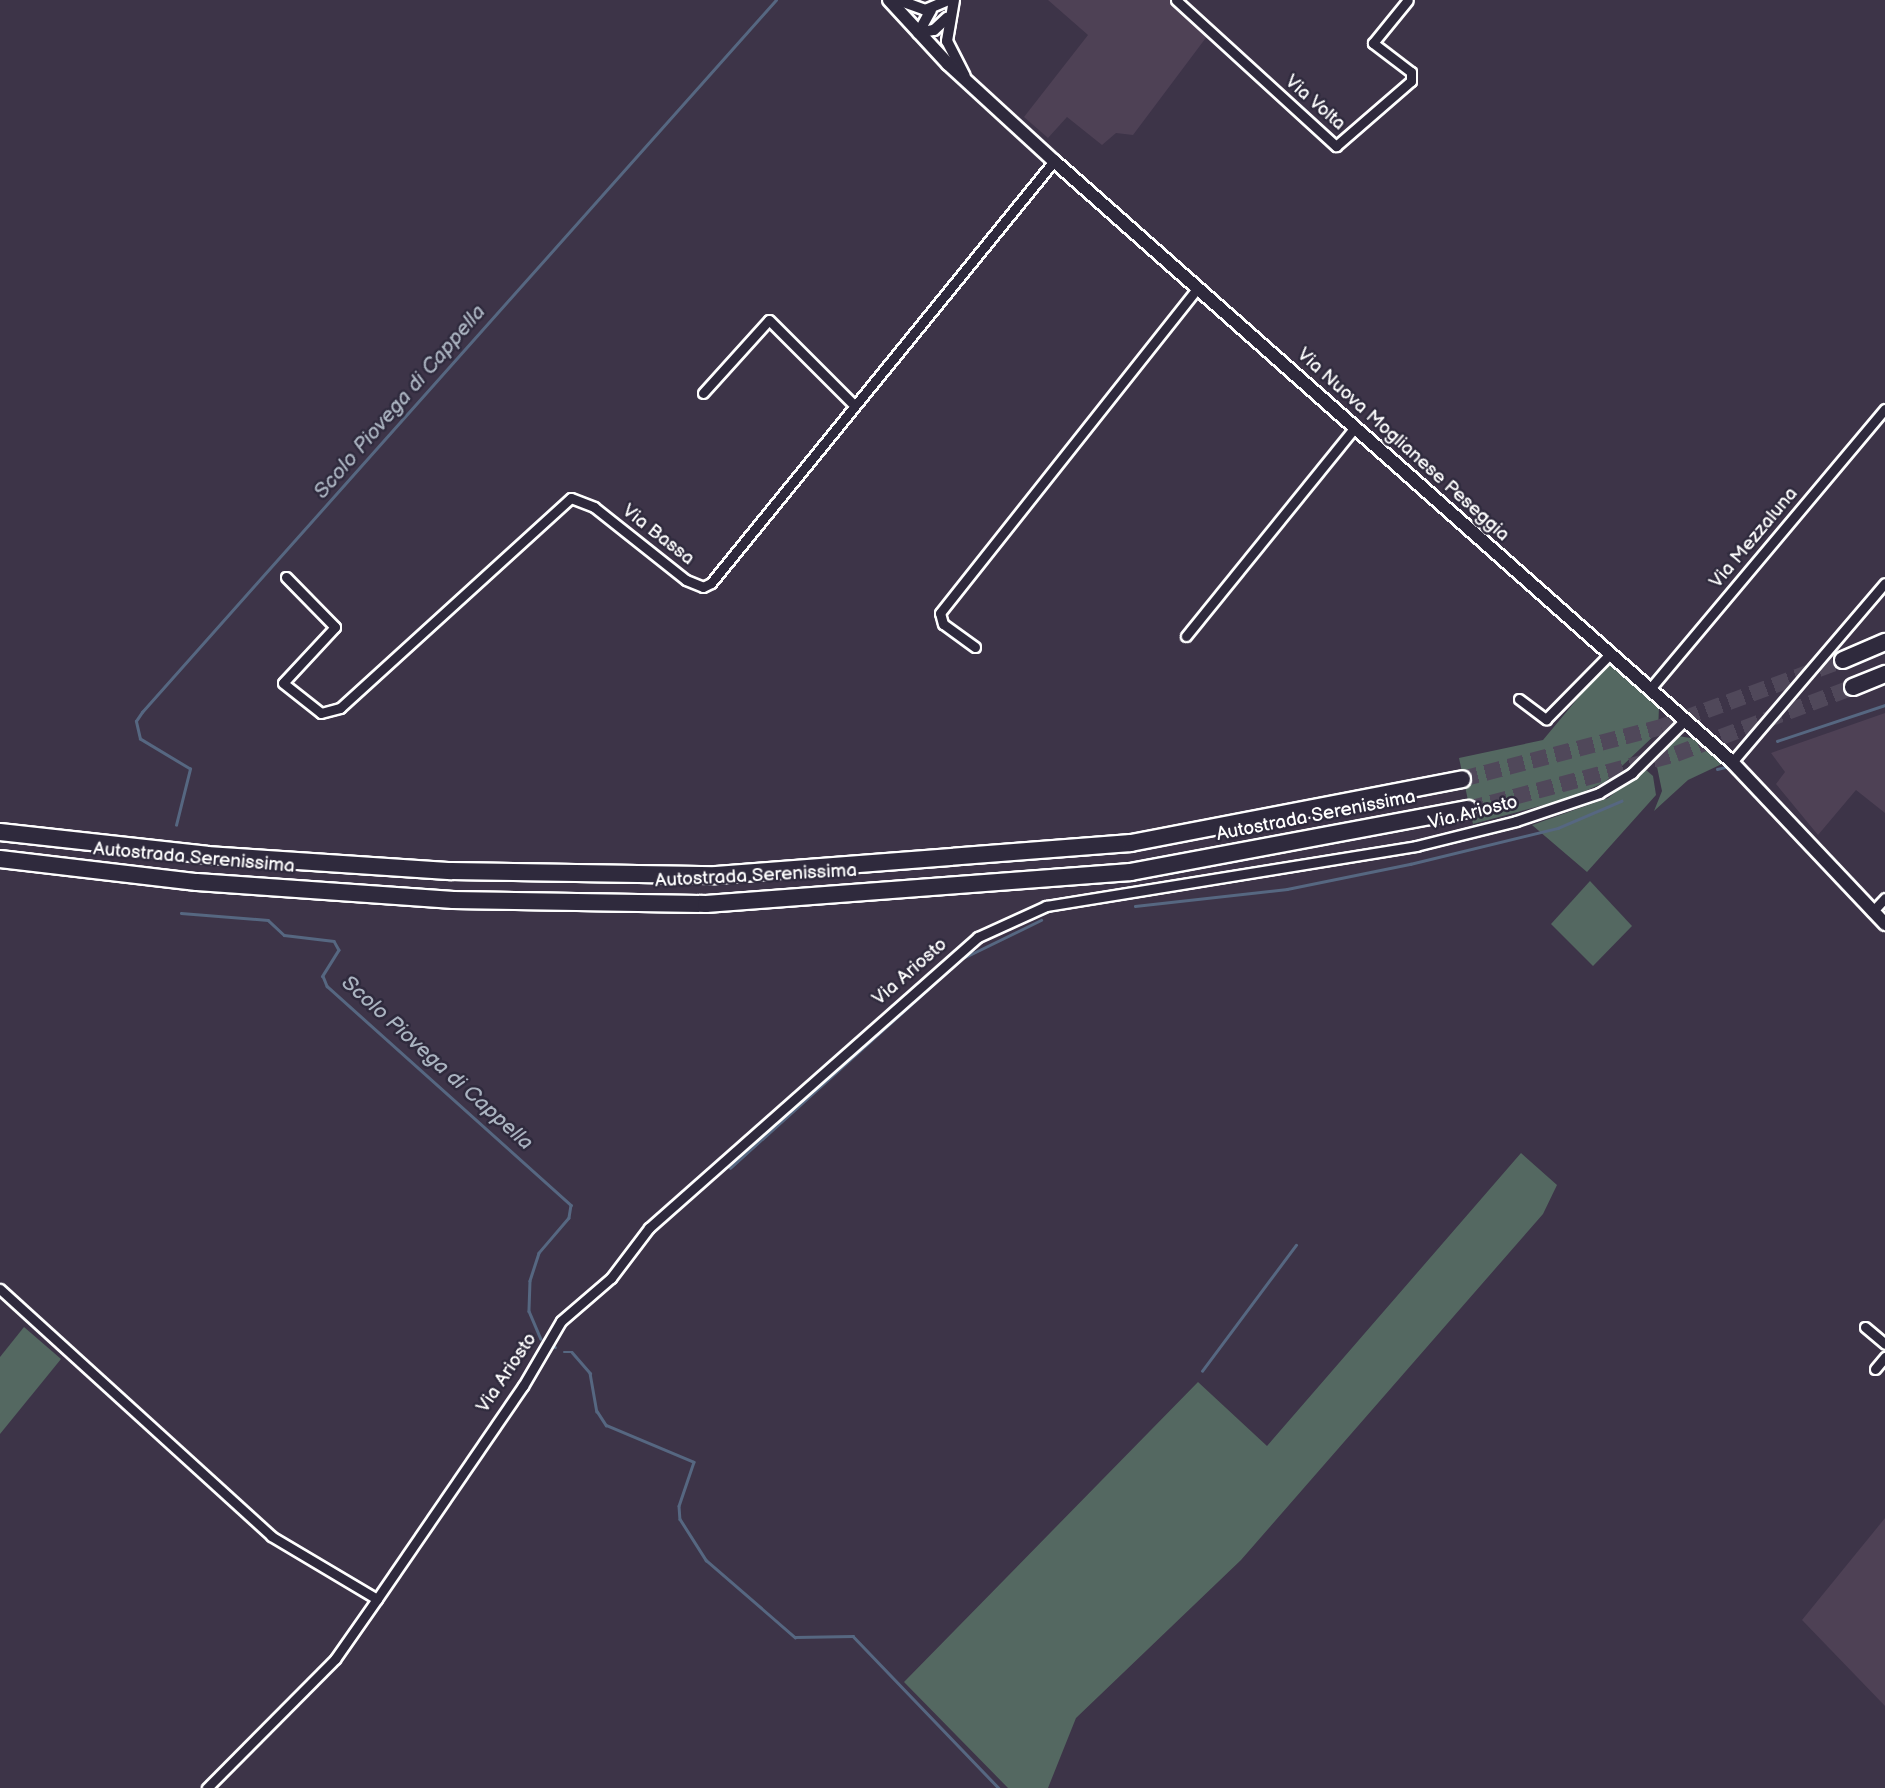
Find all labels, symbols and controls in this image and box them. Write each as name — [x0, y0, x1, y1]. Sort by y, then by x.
street label: Via Volta — [1280, 70, 1350, 136]
water label: Scolo Piovega di Cappella — [309, 300, 491, 504]
street label: Via Nuova Moglianese Peseggia — [1292, 343, 1514, 547]
street label: Via Mezzaluna — [1705, 483, 1803, 593]
street label: Via Bassa — [617, 500, 699, 570]
street label: Autostrada Serenissima — [1214, 785, 1418, 847]
street label: Via Ariosto — [1426, 791, 1520, 835]
street label: Autostrada Serenissima — [92, 838, 296, 878]
street label: Autostrada Serenissima — [654, 859, 858, 893]
street label: Via Ariosto — [868, 933, 952, 1011]
water label: Scolo Piovega di Cappella — [336, 970, 538, 1156]
street label: Via Ariosto — [472, 1329, 542, 1417]

